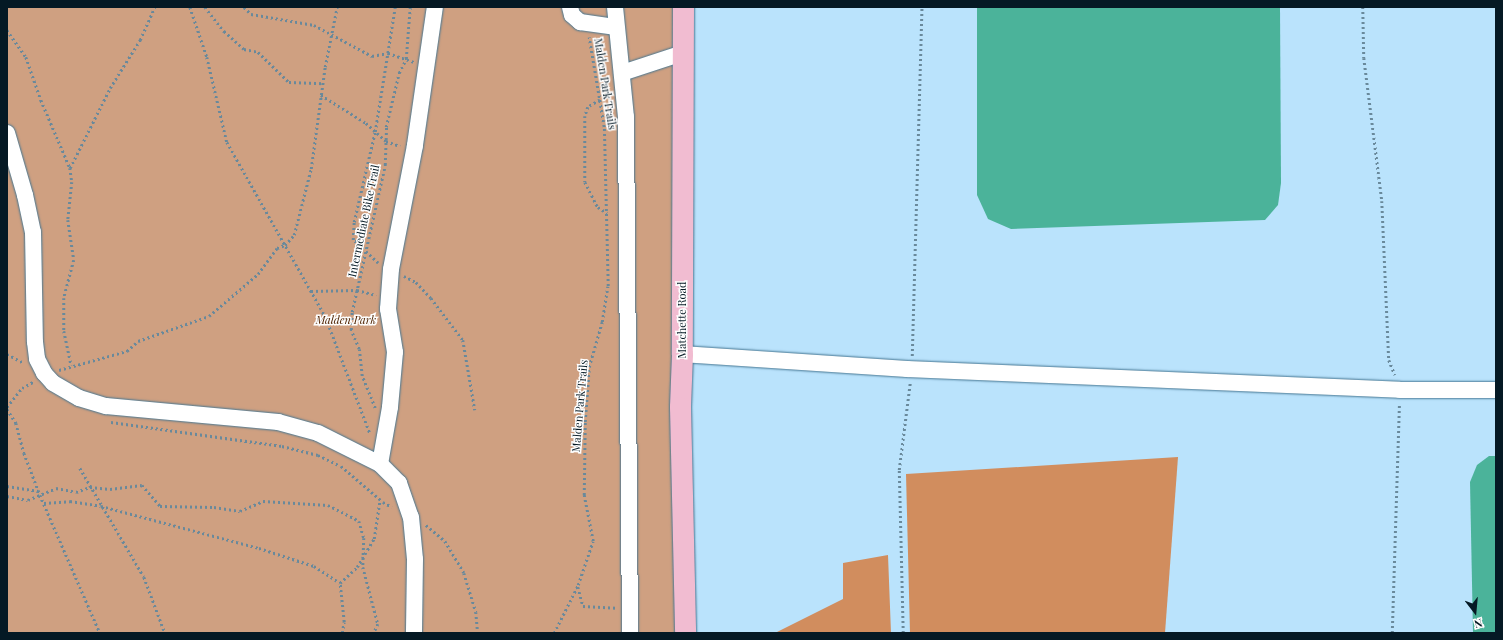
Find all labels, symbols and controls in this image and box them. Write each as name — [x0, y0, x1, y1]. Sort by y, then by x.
street label: Malden Park Trails — [591, 37, 619, 131]
street label: Intermediate Bike Trail — [346, 163, 382, 279]
street label: Matchette Road — [675, 282, 689, 358]
park label: Malden Park — [316, 313, 376, 327]
street label: Malden Park Trails — [569, 359, 591, 453]
north arrow — [1455, 592, 1495, 632]
text: N — [1473, 616, 1484, 632]

